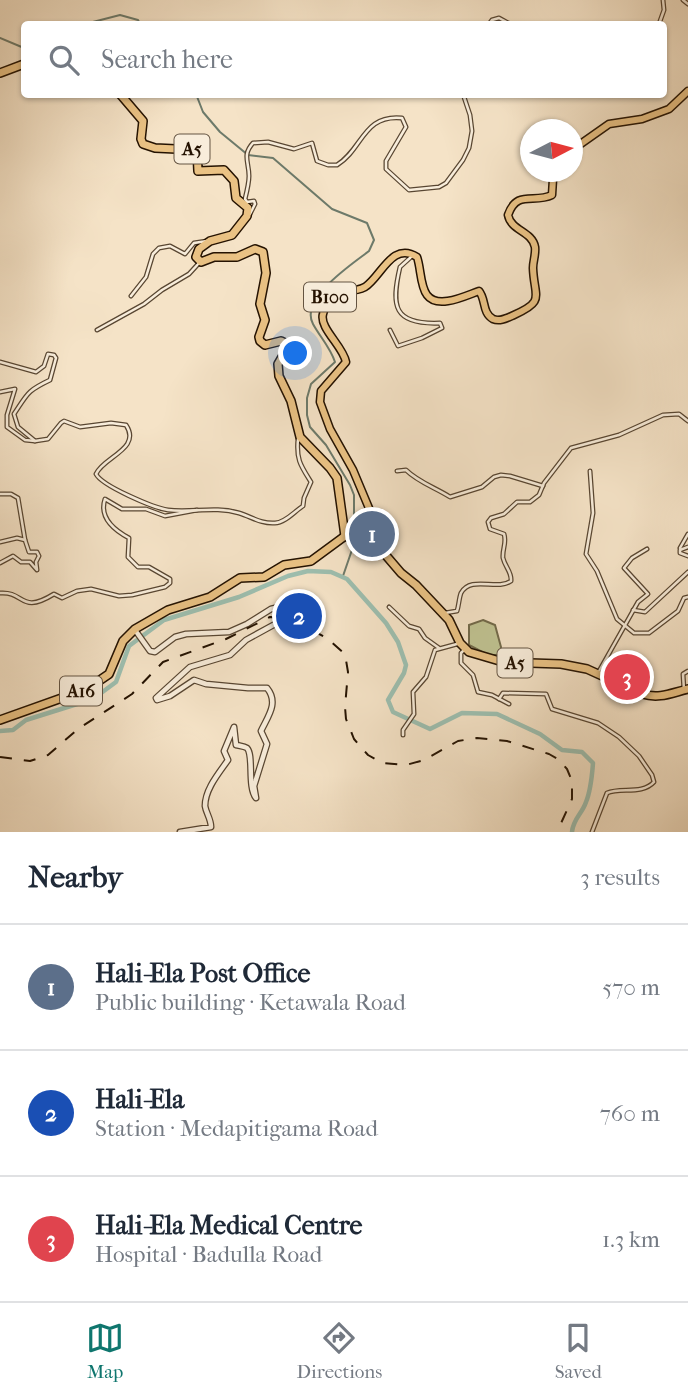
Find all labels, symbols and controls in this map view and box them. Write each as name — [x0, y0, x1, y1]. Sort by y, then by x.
search box — [21, 21, 667, 98]
icon: search — [45, 41, 83, 79]
text: Search here — [101, 44, 233, 75]
north arrow — [520, 119, 583, 182]
road number: A5 — [174, 134, 210, 164]
road number: B100 — [304, 282, 356, 312]
your location — [278, 336, 312, 370]
pin: 1 — [349, 508, 395, 560]
pin: 2 — [276, 590, 322, 642]
road number: A5 — [498, 648, 532, 678]
pin: 3 — [604, 651, 650, 703]
road number: A16 — [60, 676, 102, 706]
text: Nearby — [28, 860, 123, 895]
text: 3 results — [580, 864, 660, 891]
text: Hali-Ela Post Office — [95, 958, 310, 989]
text: 1 — [47, 974, 55, 1001]
text: 570 m — [602, 974, 660, 1001]
text: Public building · Ketawala Road — [95, 989, 406, 1016]
text: Hali-Ela — [95, 1084, 184, 1115]
text: 2 — [45, 1100, 57, 1127]
text: 760 m — [600, 1100, 660, 1127]
text: Station · Medapitigama Road — [95, 1115, 378, 1142]
text: Hali-Ela Medical Centre — [95, 1210, 362, 1241]
text: 3 — [46, 1226, 56, 1253]
text: 1.3 km — [602, 1226, 660, 1253]
text: Hospital · Badulla Road — [95, 1241, 322, 1268]
tab: Map — [86, 1319, 124, 1383]
tab: Directions — [297, 1319, 382, 1383]
tab: Saved — [555, 1319, 602, 1383]

